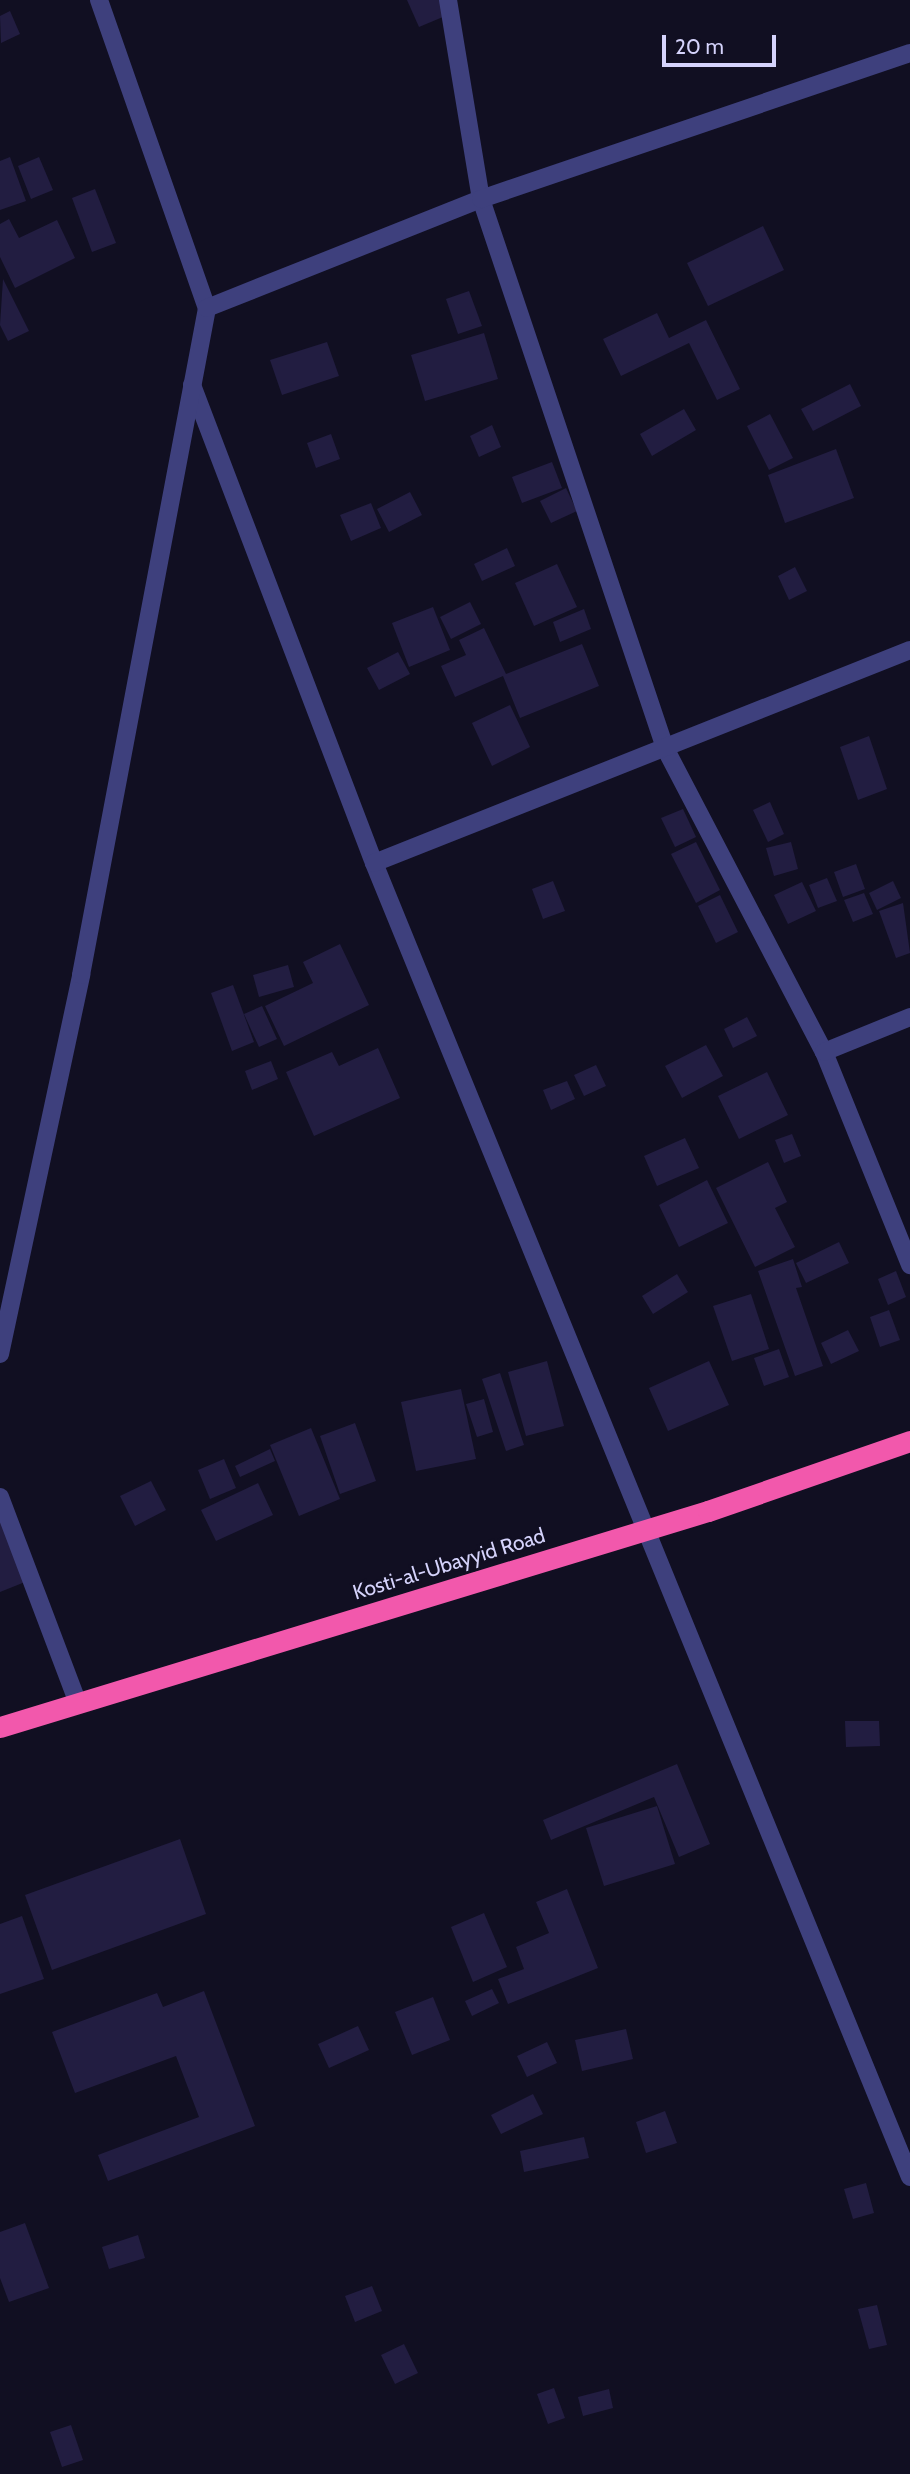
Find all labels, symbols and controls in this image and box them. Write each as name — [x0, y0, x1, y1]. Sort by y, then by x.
scale bar — [665, 21, 779, 65]
text: 20 m — [675, 34, 724, 59]
street label: Kosti-al-Ubayyid Road — [350, 1523, 548, 1605]

